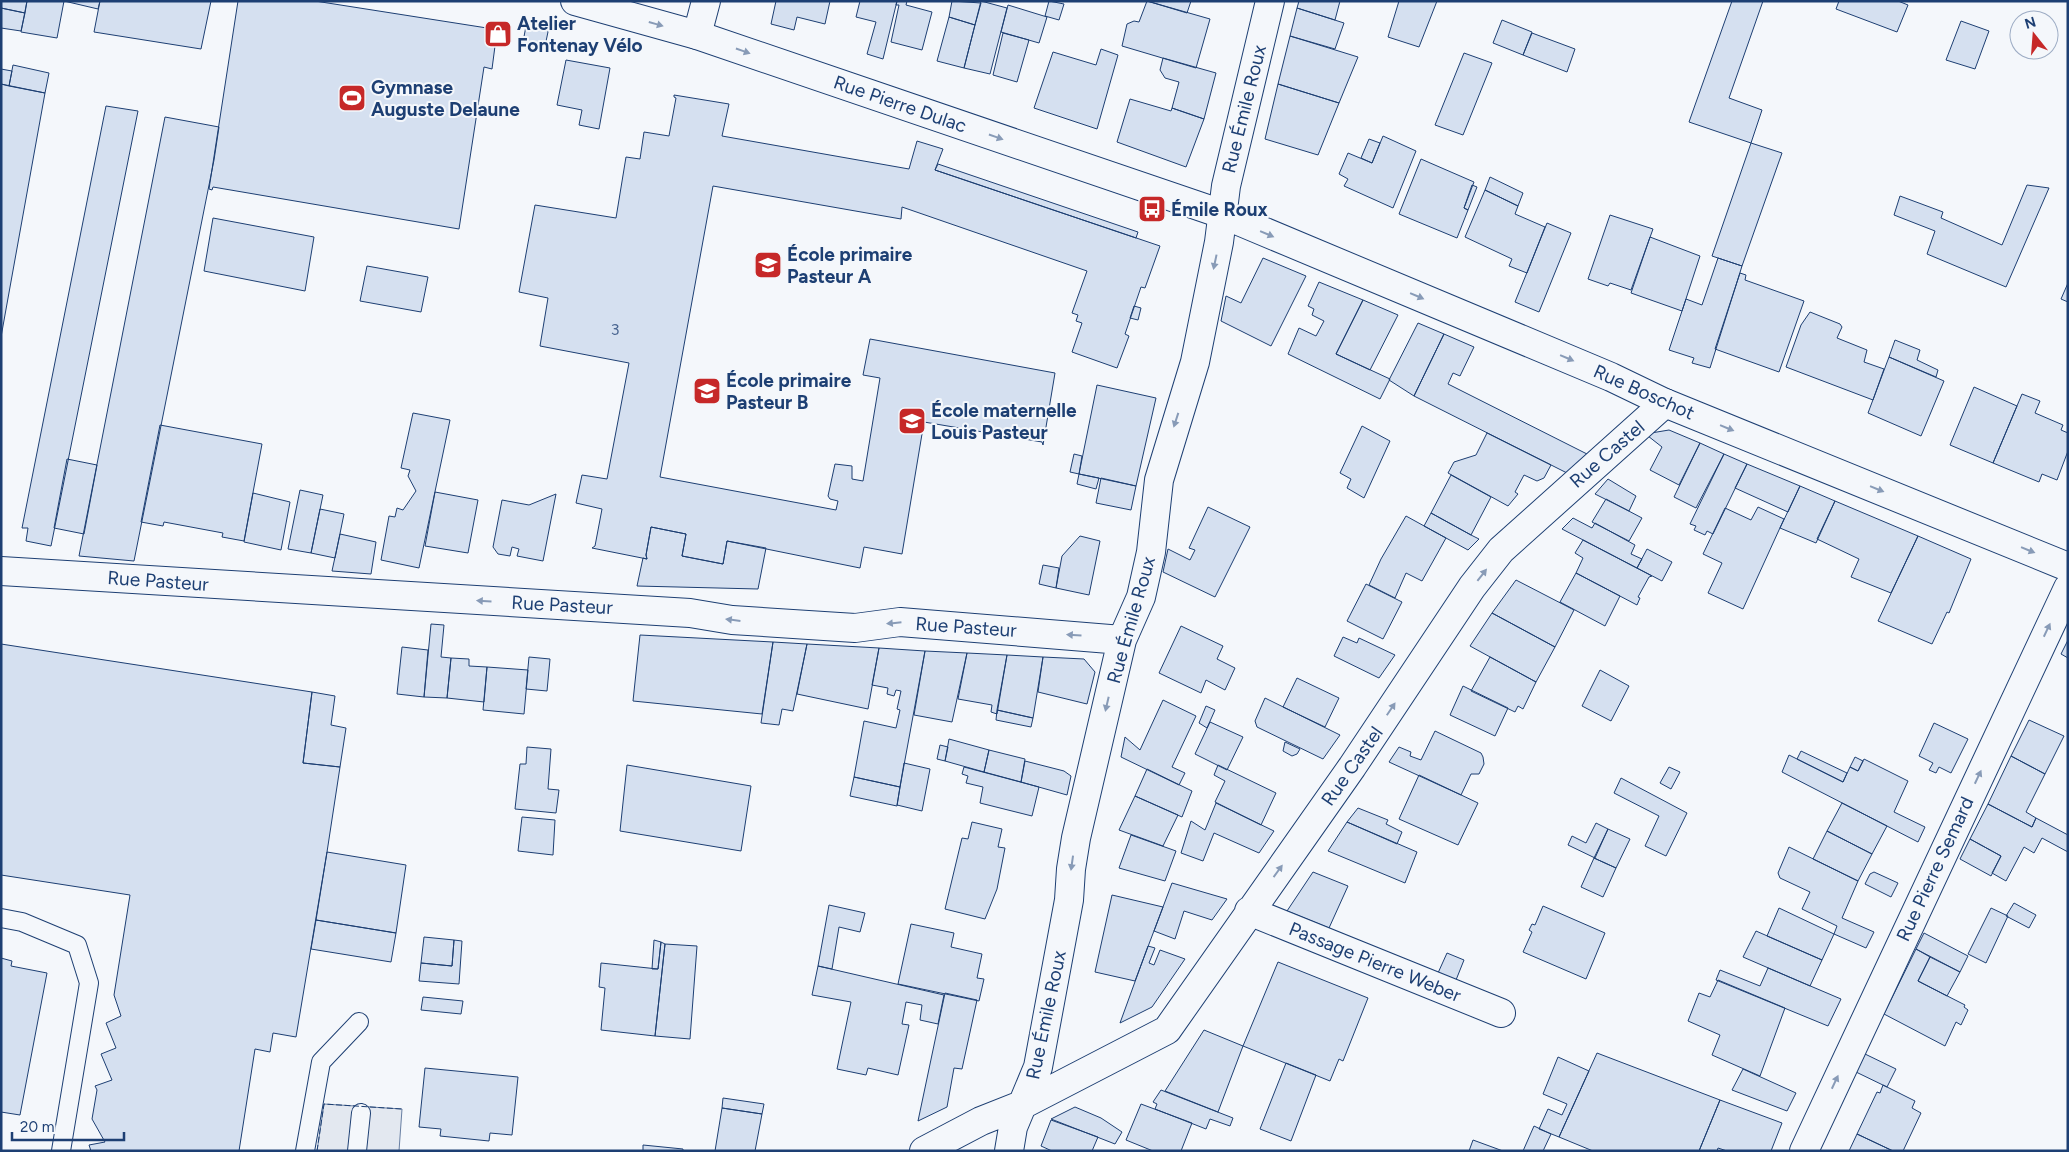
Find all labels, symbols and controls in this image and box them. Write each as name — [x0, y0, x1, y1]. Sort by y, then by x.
north arrow — [2009, 10, 2059, 60]
place label: Atelier Fontenay Vélo — [517, 12, 643, 57]
text: N — [2023, 13, 2038, 33]
shop icon: Atelier Fontenay Vélo — [483, 19, 513, 49]
one-way arrow — [648, 20, 663, 28]
street label: Rue Émile Roux — [1217, 43, 1271, 175]
one-way arrow — [735, 48, 750, 55]
street label: Rue Pierre Dulac — [830, 70, 970, 138]
place label: Gymnase Auguste Delaune — [371, 76, 520, 121]
sports icon: Gymnase Auguste Delaune — [337, 83, 367, 113]
one-way arrow — [989, 133, 1004, 141]
bus stop icon: Émile Roux — [1137, 194, 1167, 224]
place label: Émile Roux — [1171, 198, 1268, 221]
one-way arrow — [1260, 230, 1275, 238]
place label: École primaire Pasteur A — [787, 243, 913, 288]
school or university icon: École primaire Pasteur A — [753, 250, 783, 280]
one-way arrow — [1211, 255, 1219, 270]
one-way arrow — [1410, 293, 1424, 301]
house number: 3 — [611, 320, 619, 339]
one-way arrow — [1560, 355, 1574, 363]
street label: Rue Boschot — [1590, 360, 1698, 424]
place label: École primaire Pasteur B — [726, 369, 852, 414]
school or university icon: École primaire Pasteur B — [692, 376, 722, 406]
place label: École maternelle Louis Pasteur — [931, 399, 1077, 444]
school or university icon: École maternelle Louis Pasteur — [897, 406, 927, 436]
one-way arrow — [1172, 412, 1180, 427]
street label: Rue Castel — [1565, 415, 1649, 493]
one-way arrow — [1719, 424, 1734, 432]
one-way arrow — [1870, 485, 1885, 493]
one-way arrow — [2020, 547, 2035, 555]
street label: Rue Émile Roux — [1102, 554, 1160, 686]
street label: Rue Pasteur — [107, 566, 210, 596]
one-way arrow — [1476, 568, 1487, 581]
street label: Rue Pasteur — [511, 591, 614, 619]
one-way arrow — [475, 596, 491, 604]
street label: Rue Pasteur — [915, 612, 1018, 642]
one-way arrow — [724, 616, 740, 624]
one-way arrow — [886, 619, 902, 627]
one-way arrow — [2043, 623, 2051, 637]
one-way arrow — [1066, 631, 1082, 639]
one-way arrow — [1103, 697, 1111, 712]
one-way arrow — [1386, 702, 1396, 716]
street label: Rue Castel — [1316, 722, 1388, 810]
one-way arrow — [1975, 770, 1983, 784]
street label: Rue Pierre Semard — [1891, 793, 1979, 945]
one-way arrow — [1067, 855, 1075, 871]
one-way arrow — [1273, 864, 1283, 878]
street label: Passage Pierre Weber — [1286, 917, 1465, 1007]
street label: Rue Émile Roux — [1021, 948, 1071, 1082]
one-way arrow — [1831, 1075, 1839, 1090]
scale bar — [12, 1110, 125, 1142]
text: 20 m — [20, 1118, 54, 1136]

